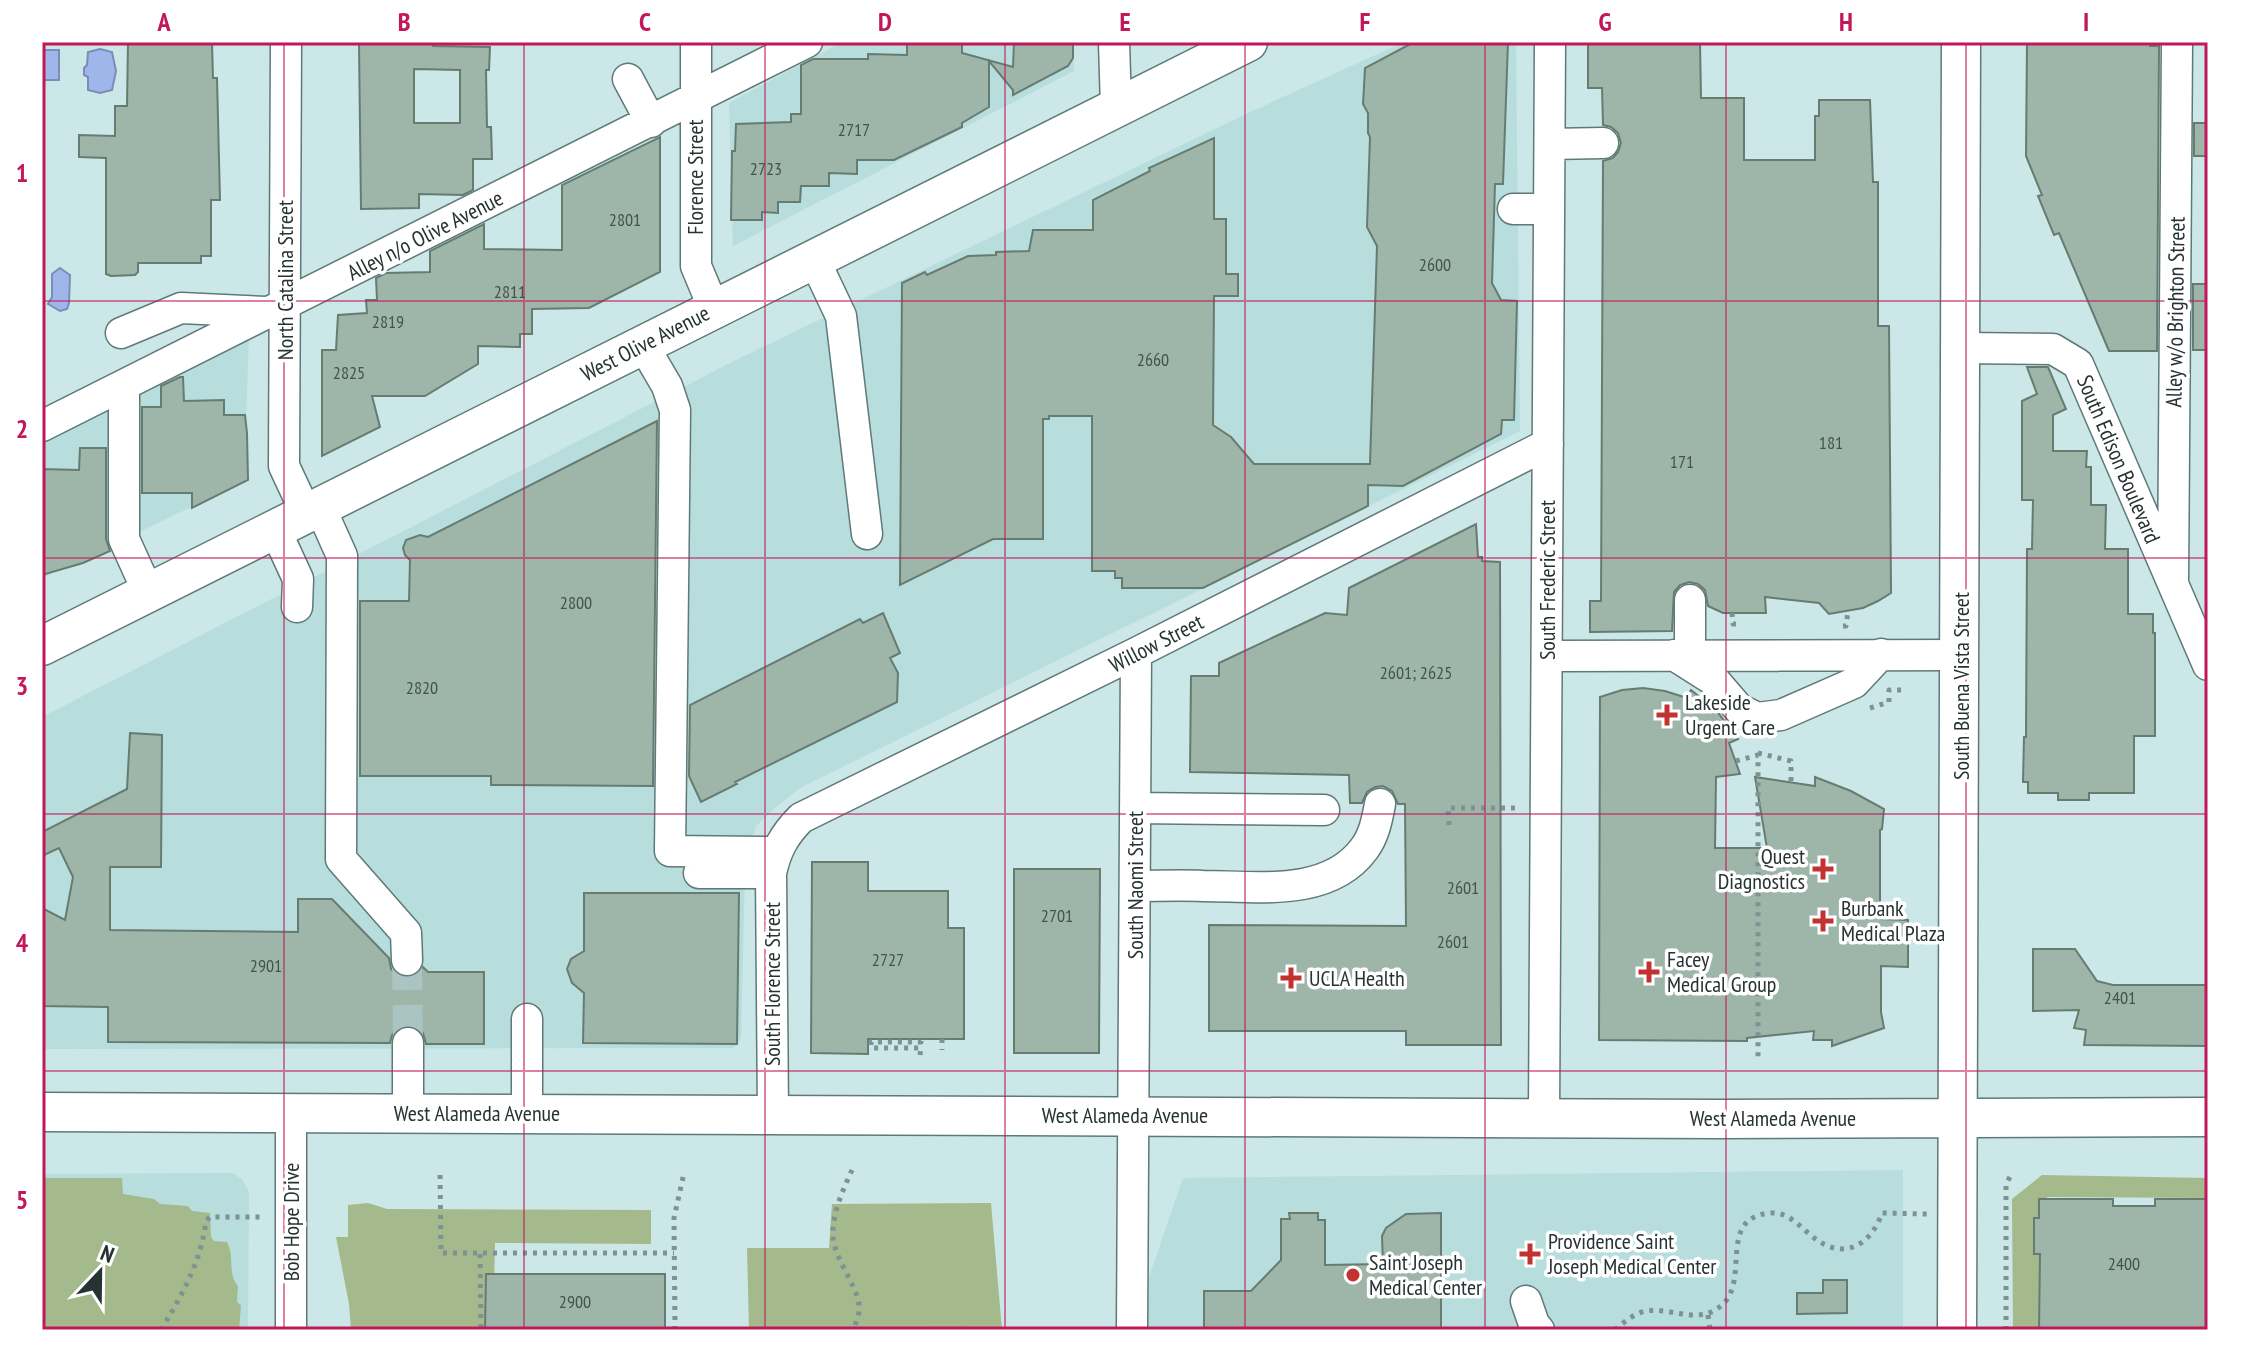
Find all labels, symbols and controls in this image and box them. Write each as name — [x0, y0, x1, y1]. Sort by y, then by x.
text: A — [156, 5, 171, 38]
text: B — [398, 5, 411, 38]
text: C — [639, 5, 651, 38]
text: D — [878, 5, 892, 38]
text: E — [1119, 5, 1131, 38]
text: F — [1360, 5, 1371, 38]
text: G — [1598, 5, 1612, 38]
text: H — [1839, 5, 1853, 38]
text: I — [2083, 5, 2089, 38]
house number: 2717 — [838, 118, 870, 141]
street label: Florence Street — [681, 119, 709, 235]
text: 1 — [16, 156, 28, 189]
house number: 2723 — [750, 157, 782, 180]
street label: Alley n/o Olive Avenue — [342, 184, 508, 286]
street label: North Catalina Street — [271, 200, 299, 360]
house number: 2801 — [609, 208, 641, 231]
street label: Alley w/o Brighton Street — [2159, 216, 2191, 408]
house number: 2600 — [1419, 253, 1451, 276]
house number: 2811 — [494, 280, 526, 303]
street label: West Olive Avenue — [576, 299, 714, 387]
house number: 2819 — [372, 310, 404, 333]
house number: 2660 — [1137, 348, 1169, 371]
house number: 2825 — [333, 361, 365, 384]
street label: South Edison Boulevard — [2071, 371, 2167, 547]
text: 2 — [16, 412, 28, 445]
house number: 181 — [1819, 431, 1843, 454]
house number: 171 — [1670, 450, 1694, 473]
street label: South Frederic Street — [1533, 500, 1561, 660]
house number: 2800 — [560, 591, 592, 614]
street label: South Buena Vista Street — [1947, 592, 1975, 780]
street label: Willow Street — [1104, 607, 1208, 679]
house number: 2601; 2625 — [1380, 661, 1452, 684]
text: 3 — [16, 669, 28, 702]
house number: 2820 — [406, 676, 438, 699]
place label: Lakeside Urgent Care — [1685, 688, 1775, 741]
marker: Lakeside Urgent Care — [1656, 704, 1678, 726]
street label: South Naomi Street — [1121, 811, 1149, 959]
place label: Quest Diagnostics — [1718, 842, 1805, 895]
marker: Quest Diagnostics — [1812, 858, 1834, 880]
house number: 2601 — [1447, 876, 1479, 899]
place label: Burbank Medical Plaza — [1841, 894, 1945, 947]
street label: South Florence Street — [758, 902, 786, 1066]
house number: 2701 — [1041, 904, 1073, 927]
marker: Burbank Medical Plaza — [1812, 910, 1834, 932]
text: 4 — [16, 926, 29, 959]
house number: 2601 — [1437, 930, 1469, 953]
place label: Facey Medical Group — [1667, 945, 1776, 998]
house number: 2727 — [872, 948, 904, 971]
house number: 2901 — [250, 954, 282, 977]
marker: Facey Medical Group — [1638, 961, 1660, 983]
place label: UCLA Health — [1309, 964, 1405, 992]
marker: UCLA Health — [1280, 967, 1302, 989]
house number: 2401 — [2104, 986, 2136, 1009]
street label: West Alameda Avenue — [394, 1099, 560, 1127]
street label: West Alameda Avenue — [1042, 1101, 1208, 1129]
street label: West Alameda Avenue — [1690, 1104, 1856, 1132]
street label: Bob Hope Drive — [277, 1163, 305, 1281]
text: 5 — [16, 1183, 28, 1216]
place label: Providence Saint Joseph Medical Center — [1547, 1227, 1716, 1280]
north arrow — [60, 1232, 140, 1312]
text: N — [97, 1238, 118, 1269]
marker: Providence Saint Joseph Medical Center — [1519, 1243, 1541, 1265]
place label: Saint Joseph Medical Center — [1369, 1248, 1482, 1301]
house number: 2400 — [2108, 1252, 2140, 1275]
marker: Saint Joseph Medical Center — [1344, 1266, 1362, 1284]
house number: 2900 — [559, 1290, 591, 1313]

